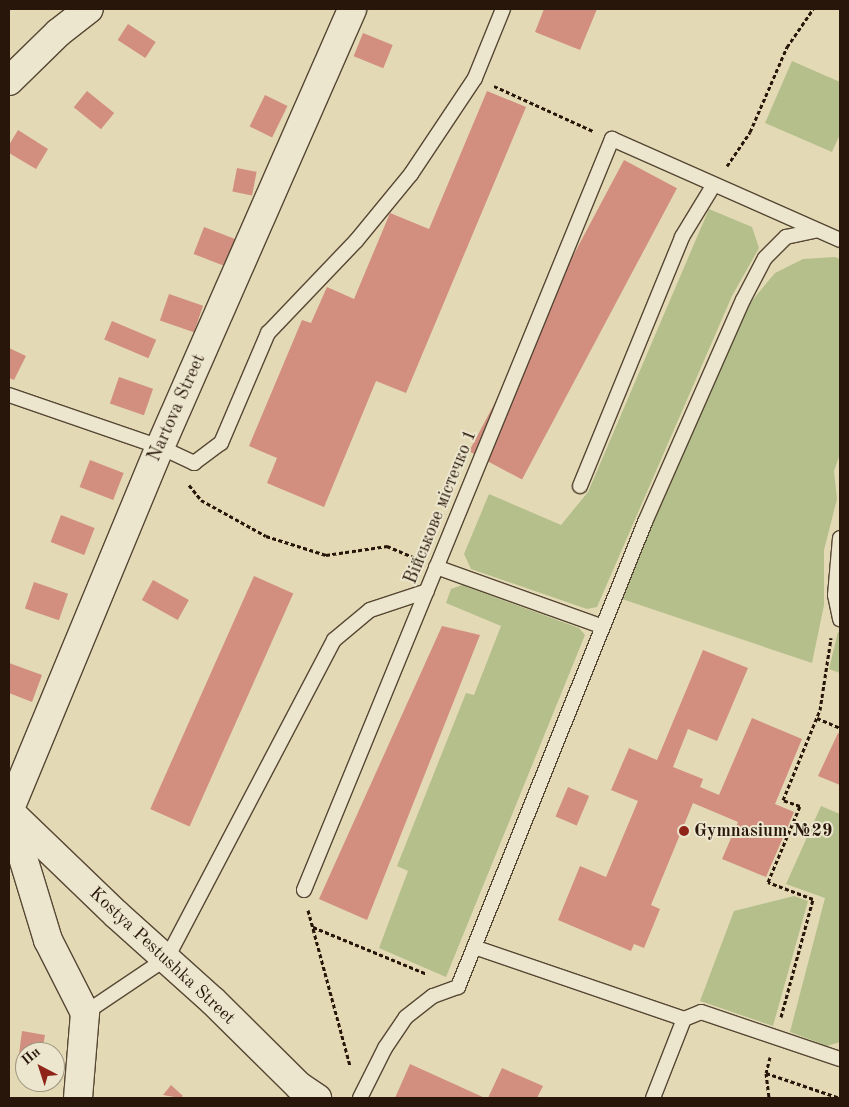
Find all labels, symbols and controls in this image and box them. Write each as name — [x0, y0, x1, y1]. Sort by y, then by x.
street label: Nartova Street — [144, 351, 210, 465]
street label: Військове містечко 1 — [400, 427, 482, 587]
place label: Gymnasium №29 — [694, 820, 832, 842]
marker: Gymnasium №29 — [678, 825, 690, 837]
street label: Kostya Pestushka Street — [85, 883, 239, 1029]
north arrow — [15, 1042, 65, 1092]
text: Пн — [19, 1045, 43, 1068]

